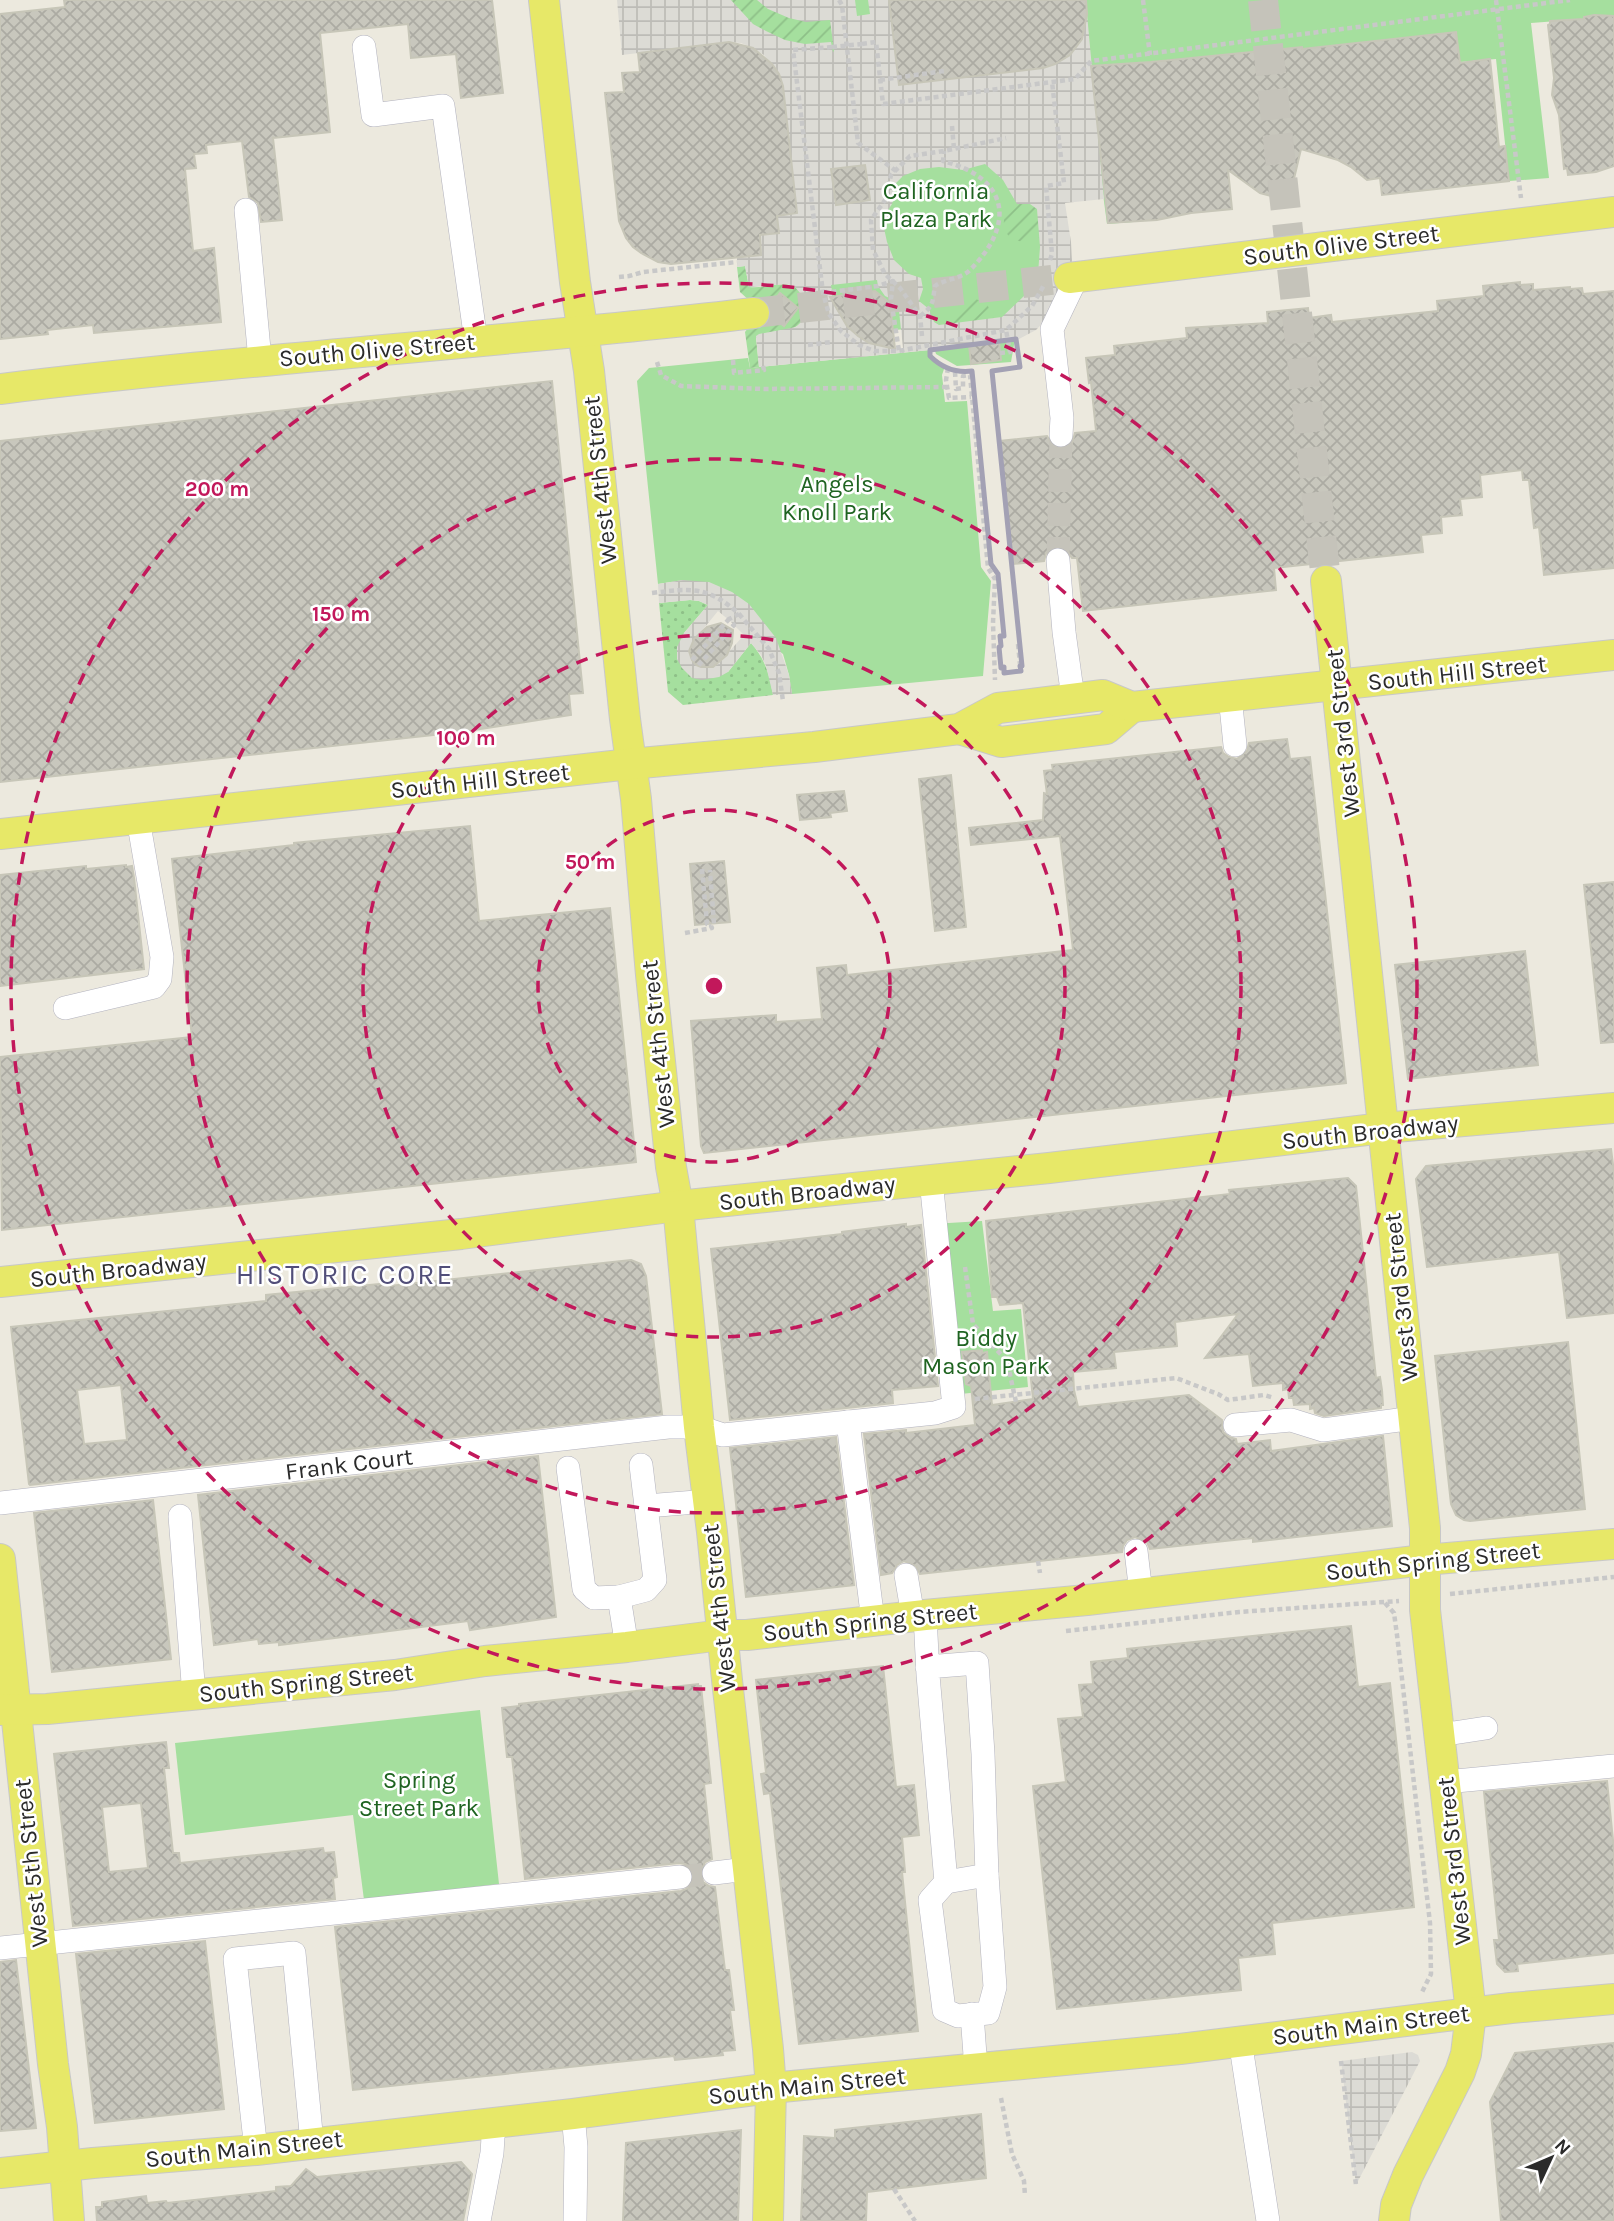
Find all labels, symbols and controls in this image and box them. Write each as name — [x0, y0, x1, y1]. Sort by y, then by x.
park label: California Plaza Park — [880, 177, 992, 233]
street label: South Olive Street — [1242, 219, 1440, 271]
street label: South Olive Street — [278, 327, 476, 373]
street label: West 4th Street — [577, 395, 623, 565]
park label: Angels Knoll Park — [782, 470, 892, 526]
text: 200 m — [185, 477, 249, 501]
text: 150 m — [312, 602, 370, 626]
street label: West 3rd Street — [1320, 647, 1366, 819]
street label: South Hill Street — [1366, 650, 1548, 696]
text: 100 m — [436, 726, 496, 750]
street label: South Hill Street — [389, 758, 571, 804]
text: 50 m — [565, 850, 615, 874]
street label: West 4th Street — [635, 959, 681, 1129]
centre of rings — [702, 974, 726, 998]
street label: South Broadway — [1280, 1109, 1460, 1155]
street label: South Broadway — [717, 1170, 897, 1216]
street label: West 3rd Street — [1378, 1211, 1424, 1383]
street label: South Broadway — [28, 1247, 208, 1293]
district label: HISTORIC CORE — [236, 1258, 454, 1291]
park label: Biddy Mason Park — [922, 1324, 1050, 1380]
street label: Frank Court — [284, 1442, 414, 1486]
street label: West 4th Street — [696, 1523, 742, 1693]
street label: South Spring Street — [1324, 1536, 1542, 1586]
street label: South Spring Street — [761, 1597, 979, 1647]
street label: South Spring Street — [197, 1658, 415, 1708]
park label: Spring Street Park — [359, 1766, 479, 1822]
street label: West 3rd Street — [1431, 1775, 1477, 1947]
street label: West 5th Street — [8, 1777, 54, 1949]
street label: South Main Street — [1271, 1999, 1471, 2051]
street label: South Main Street — [707, 2062, 907, 2110]
north arrow — [1516, 2123, 1586, 2193]
street label: South Main Street — [144, 2125, 344, 2173]
text: N — [1550, 2134, 1575, 2159]

